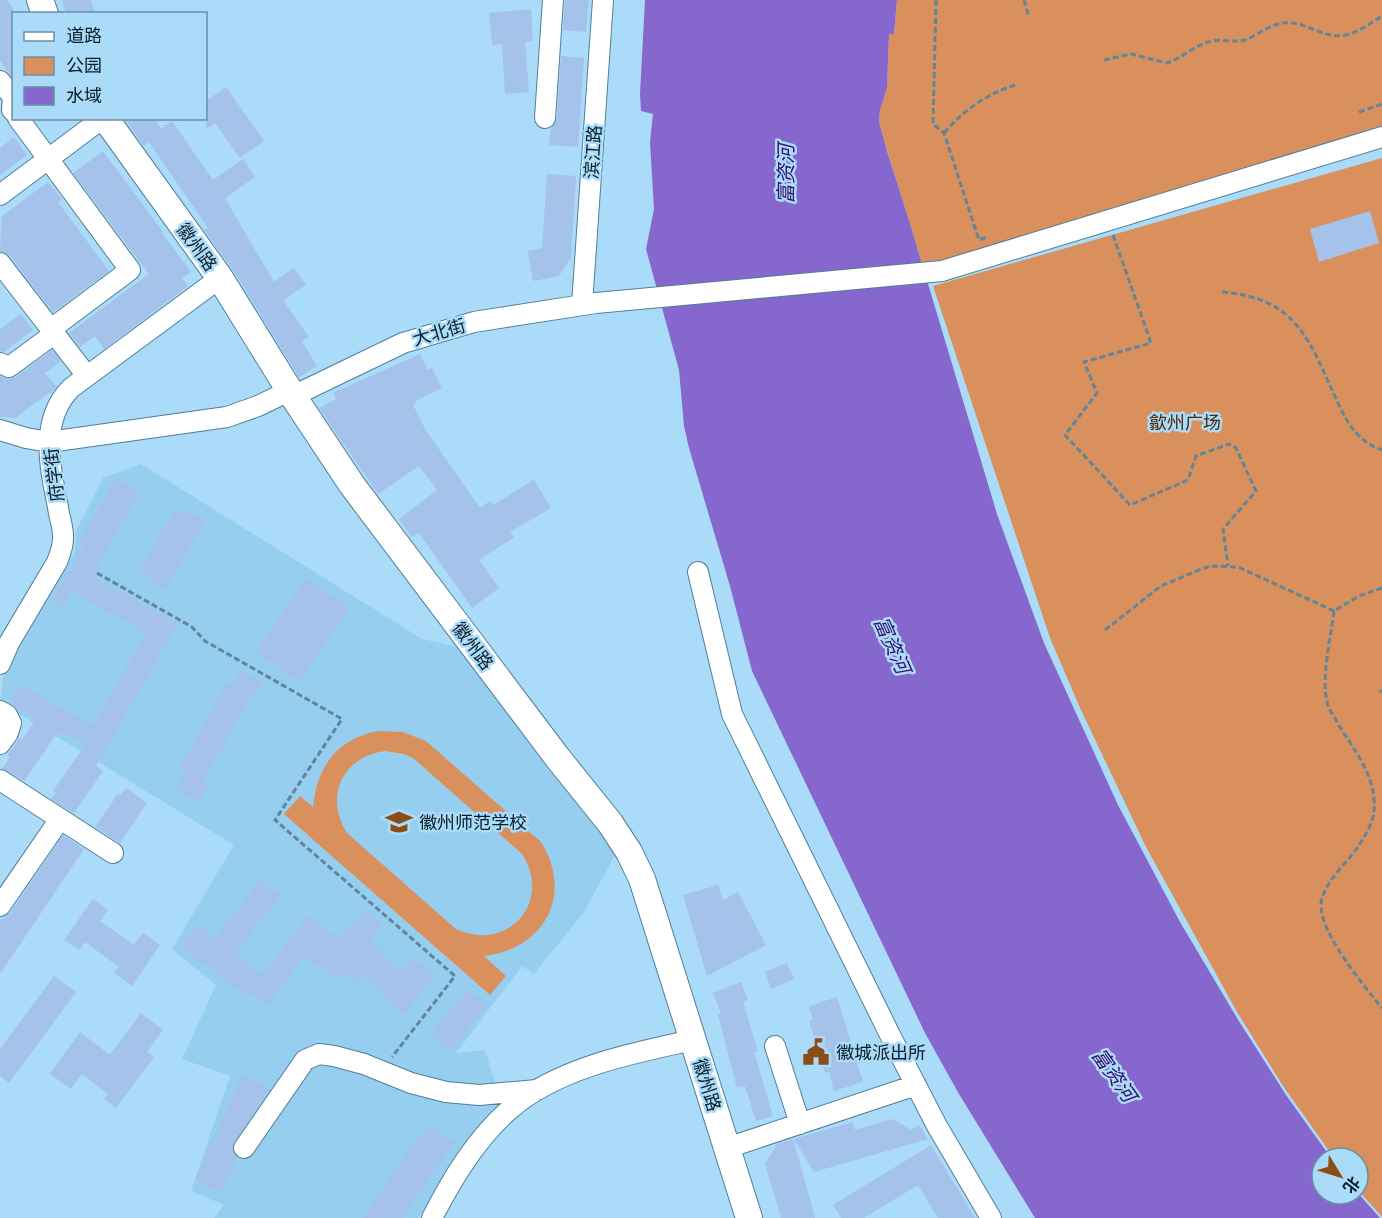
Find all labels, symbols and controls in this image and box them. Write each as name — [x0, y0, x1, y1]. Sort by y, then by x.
legend — [12, 12, 207, 120]
text: 道路 — [66, 25, 102, 46]
text: 公园 — [66, 55, 102, 76]
text: 水域 — [66, 85, 102, 106]
street label: 滨江路 — [581, 124, 605, 180]
water label: 富资河 — [774, 140, 798, 204]
street label: 徽州路 — [173, 219, 221, 275]
street label: 大北街 — [410, 314, 468, 350]
park label: 歙州广场 — [1149, 412, 1221, 433]
street label: 府学街 — [40, 447, 68, 503]
water label: 富资河 — [869, 613, 917, 681]
street label: 徽州路 — [448, 618, 498, 674]
school or university icon: 徽州师范学校 — [384, 807, 414, 837]
place label: 徽州师范学校 — [419, 812, 527, 833]
public building icon: 徽城派出所 — [801, 1037, 831, 1067]
place label: 徽城派出所 — [836, 1042, 926, 1063]
water label: 富资河 — [1087, 1044, 1143, 1110]
street label: 徽州路 — [689, 1056, 725, 1114]
north arrow — [1310, 1146, 1370, 1206]
text: 北 — [1339, 1173, 1364, 1197]

